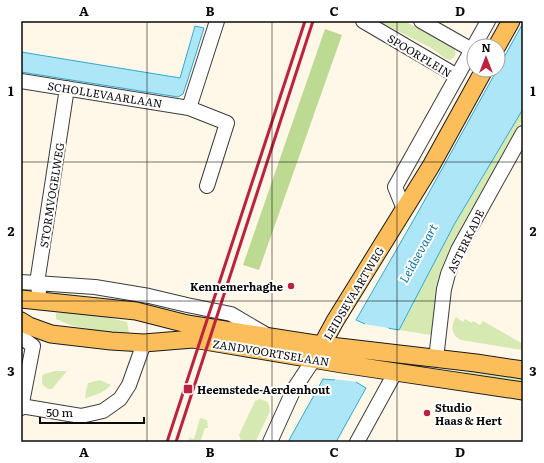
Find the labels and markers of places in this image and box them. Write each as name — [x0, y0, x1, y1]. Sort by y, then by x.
place label: Kennemerhaghe — [190, 278, 283, 294]
marker: Kennemerhaghe — [286, 281, 296, 291]
place label: Heemstede-Aerdenhout — [197, 381, 330, 397]
marker: Heemstede-Aerdenhout — [182, 383, 194, 395]
place label: Studio Haas & Hert — [435, 399, 502, 428]
marker: Studio Haas & Hert — [422, 408, 432, 418]

